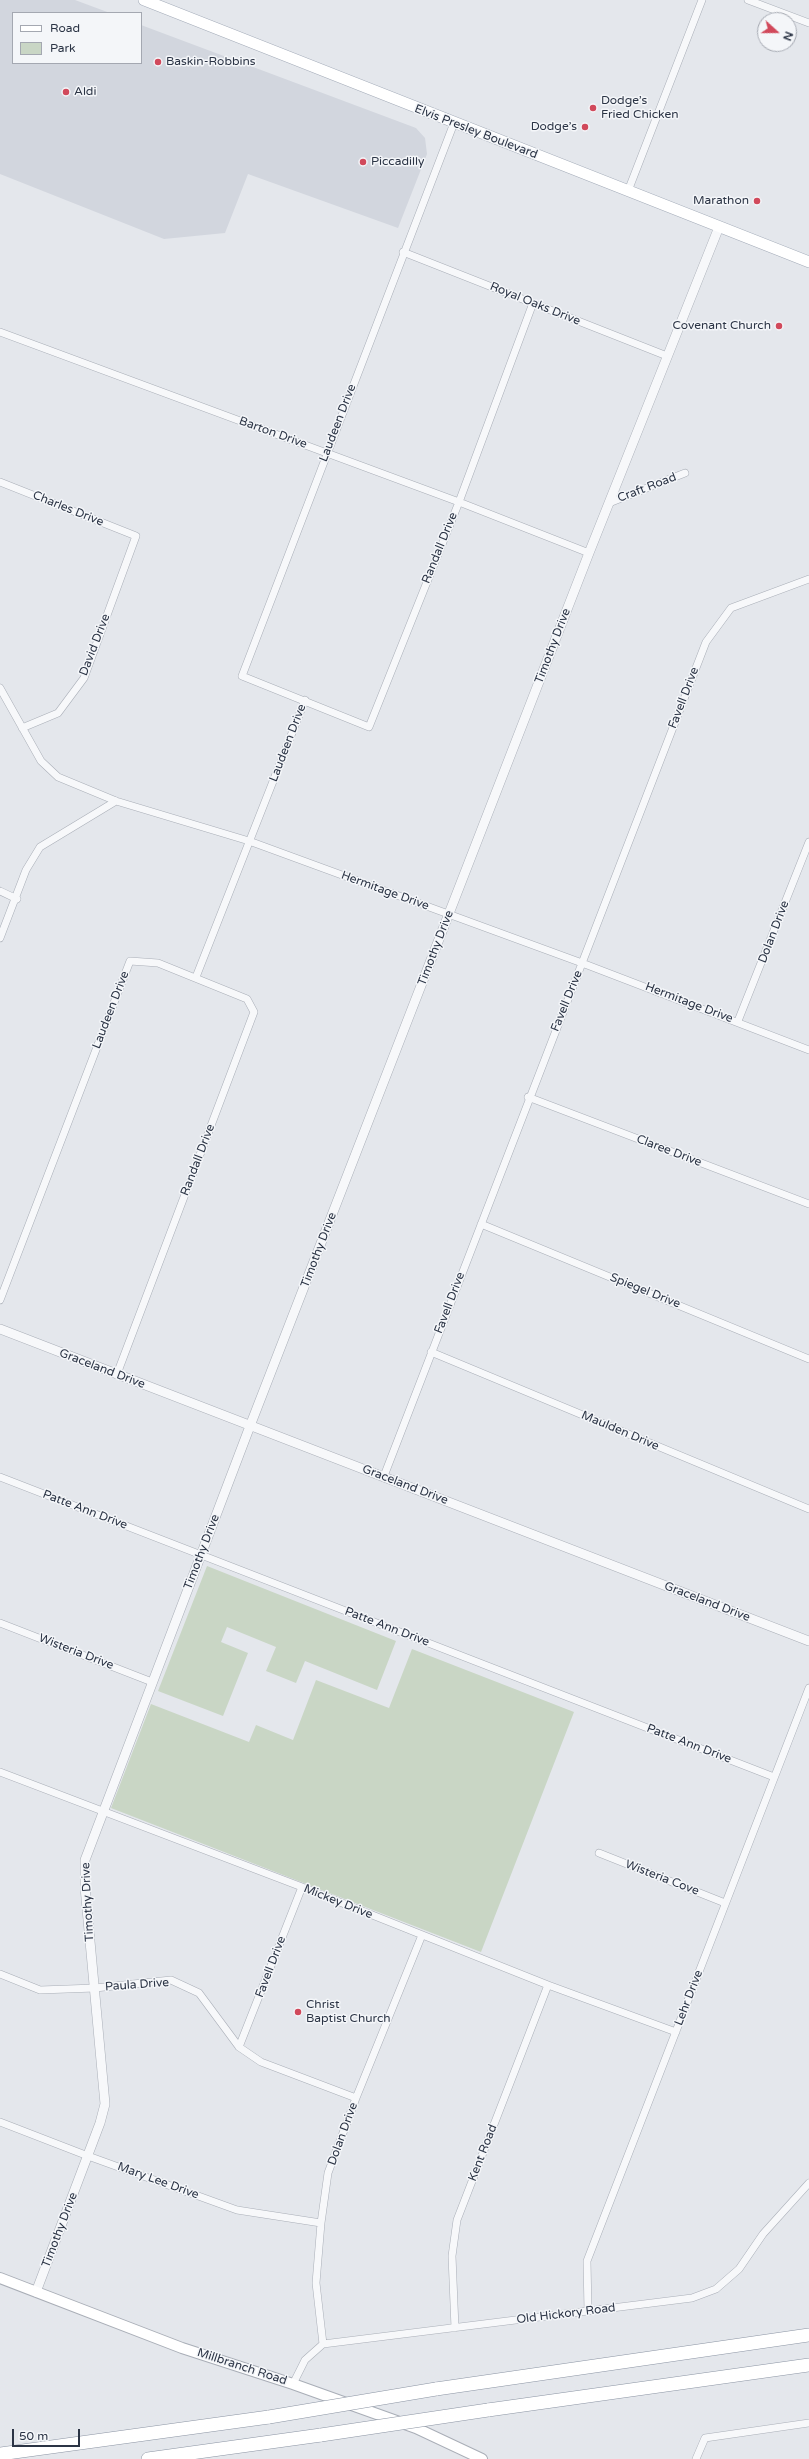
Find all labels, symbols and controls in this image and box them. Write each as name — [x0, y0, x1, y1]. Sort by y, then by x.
legend — [12, 12, 142, 64]
north arrow — [757, 12, 797, 52]
text: Road — [50, 21, 80, 35]
text: N — [780, 30, 795, 43]
text: Park — [50, 41, 76, 55]
place label: Baskin-Robbins — [166, 55, 256, 69]
marker: Baskin-Robbins — [153, 57, 163, 67]
place label: Aldi — [74, 85, 96, 99]
marker: Aldi — [61, 87, 71, 97]
place label: Dodge’s Fried Chicken — [601, 94, 679, 122]
street label: Elvis Presley Boulevard — [412, 102, 540, 162]
marker: Dodge’s Fried Chicken — [588, 103, 598, 113]
place label: Dodge’s — [531, 120, 577, 134]
marker: Dodge’s — [580, 122, 590, 132]
place label: Piccadilly — [371, 155, 424, 169]
marker: Piccadilly — [358, 157, 368, 167]
place label: Marathon — [693, 194, 749, 208]
marker: Marathon — [752, 196, 762, 206]
street label: Royal Oaks Drive — [488, 279, 582, 329]
place label: Covenant Church — [673, 319, 771, 333]
marker: Covenant Church — [774, 321, 784, 331]
street label: Laudeen Drive — [317, 382, 359, 464]
street label: Barton Drive — [237, 414, 309, 452]
street label: Craft Road — [616, 470, 678, 506]
street label: Charles Drive — [30, 488, 106, 530]
street label: Randall Drive — [419, 510, 461, 586]
street label: Timothy Drive — [532, 606, 574, 686]
street label: David Drive — [77, 612, 113, 678]
street label: Favell Drive — [666, 665, 702, 731]
street label: Laudeen Drive — [267, 702, 309, 784]
street label: Hermitage Drive — [339, 868, 431, 914]
street label: Dolan Drive — [755, 899, 793, 965]
street label: Timothy Drive — [415, 908, 457, 988]
street label: Favell Drive — [548, 968, 586, 1034]
street label: Laudeen Drive — [90, 969, 132, 1051]
street label: Hermitage Drive — [643, 980, 735, 1026]
street label: Randall Drive — [178, 1122, 218, 1198]
street label: Claree Drive — [634, 1132, 704, 1170]
street label: Timothy Drive — [298, 1210, 340, 1290]
street label: Favell Drive — [432, 1270, 468, 1336]
street label: Spiegel Drive — [608, 1270, 682, 1312]
street label: Graceland Drive — [57, 1346, 147, 1392]
street label: Maulden Drive — [579, 1408, 661, 1454]
street label: Graceland Drive — [360, 1462, 450, 1508]
street label: Patte Ann Drive — [41, 1487, 129, 1533]
street label: Timothy Drive — [181, 1512, 223, 1592]
street label: Graceland Drive — [662, 1579, 752, 1625]
street label: Patte Ann Drive — [343, 1604, 431, 1650]
street label: Wisteria Drive — [37, 1631, 115, 1673]
street label: Patte Ann Drive — [645, 1721, 733, 1767]
street label: Wisteria Cove — [623, 1857, 701, 1899]
street label: Timothy Drive — [79, 1862, 97, 1942]
street label: Mickey Drive — [301, 1882, 375, 1922]
street label: Favell Drive — [253, 1934, 289, 2000]
street label: Lehr Drive — [672, 1968, 706, 2028]
street label: Paula Drive — [104, 1976, 170, 1994]
place label: Christ Baptist Church — [306, 1998, 391, 2026]
marker: Christ Baptist Church — [293, 2007, 303, 2017]
street label: Dolan Drive — [325, 2101, 361, 2167]
street label: Kent Road — [466, 2122, 500, 2184]
street label: Mary Lee Drive — [115, 2160, 201, 2202]
street label: Timothy Drive — [39, 2190, 81, 2270]
street label: Old Hickory Road — [516, 2301, 616, 2327]
street label: Millbranch Road — [195, 2346, 289, 2388]
scale bar — [14, 2421, 82, 2447]
text: 50 m — [19, 2429, 48, 2443]

